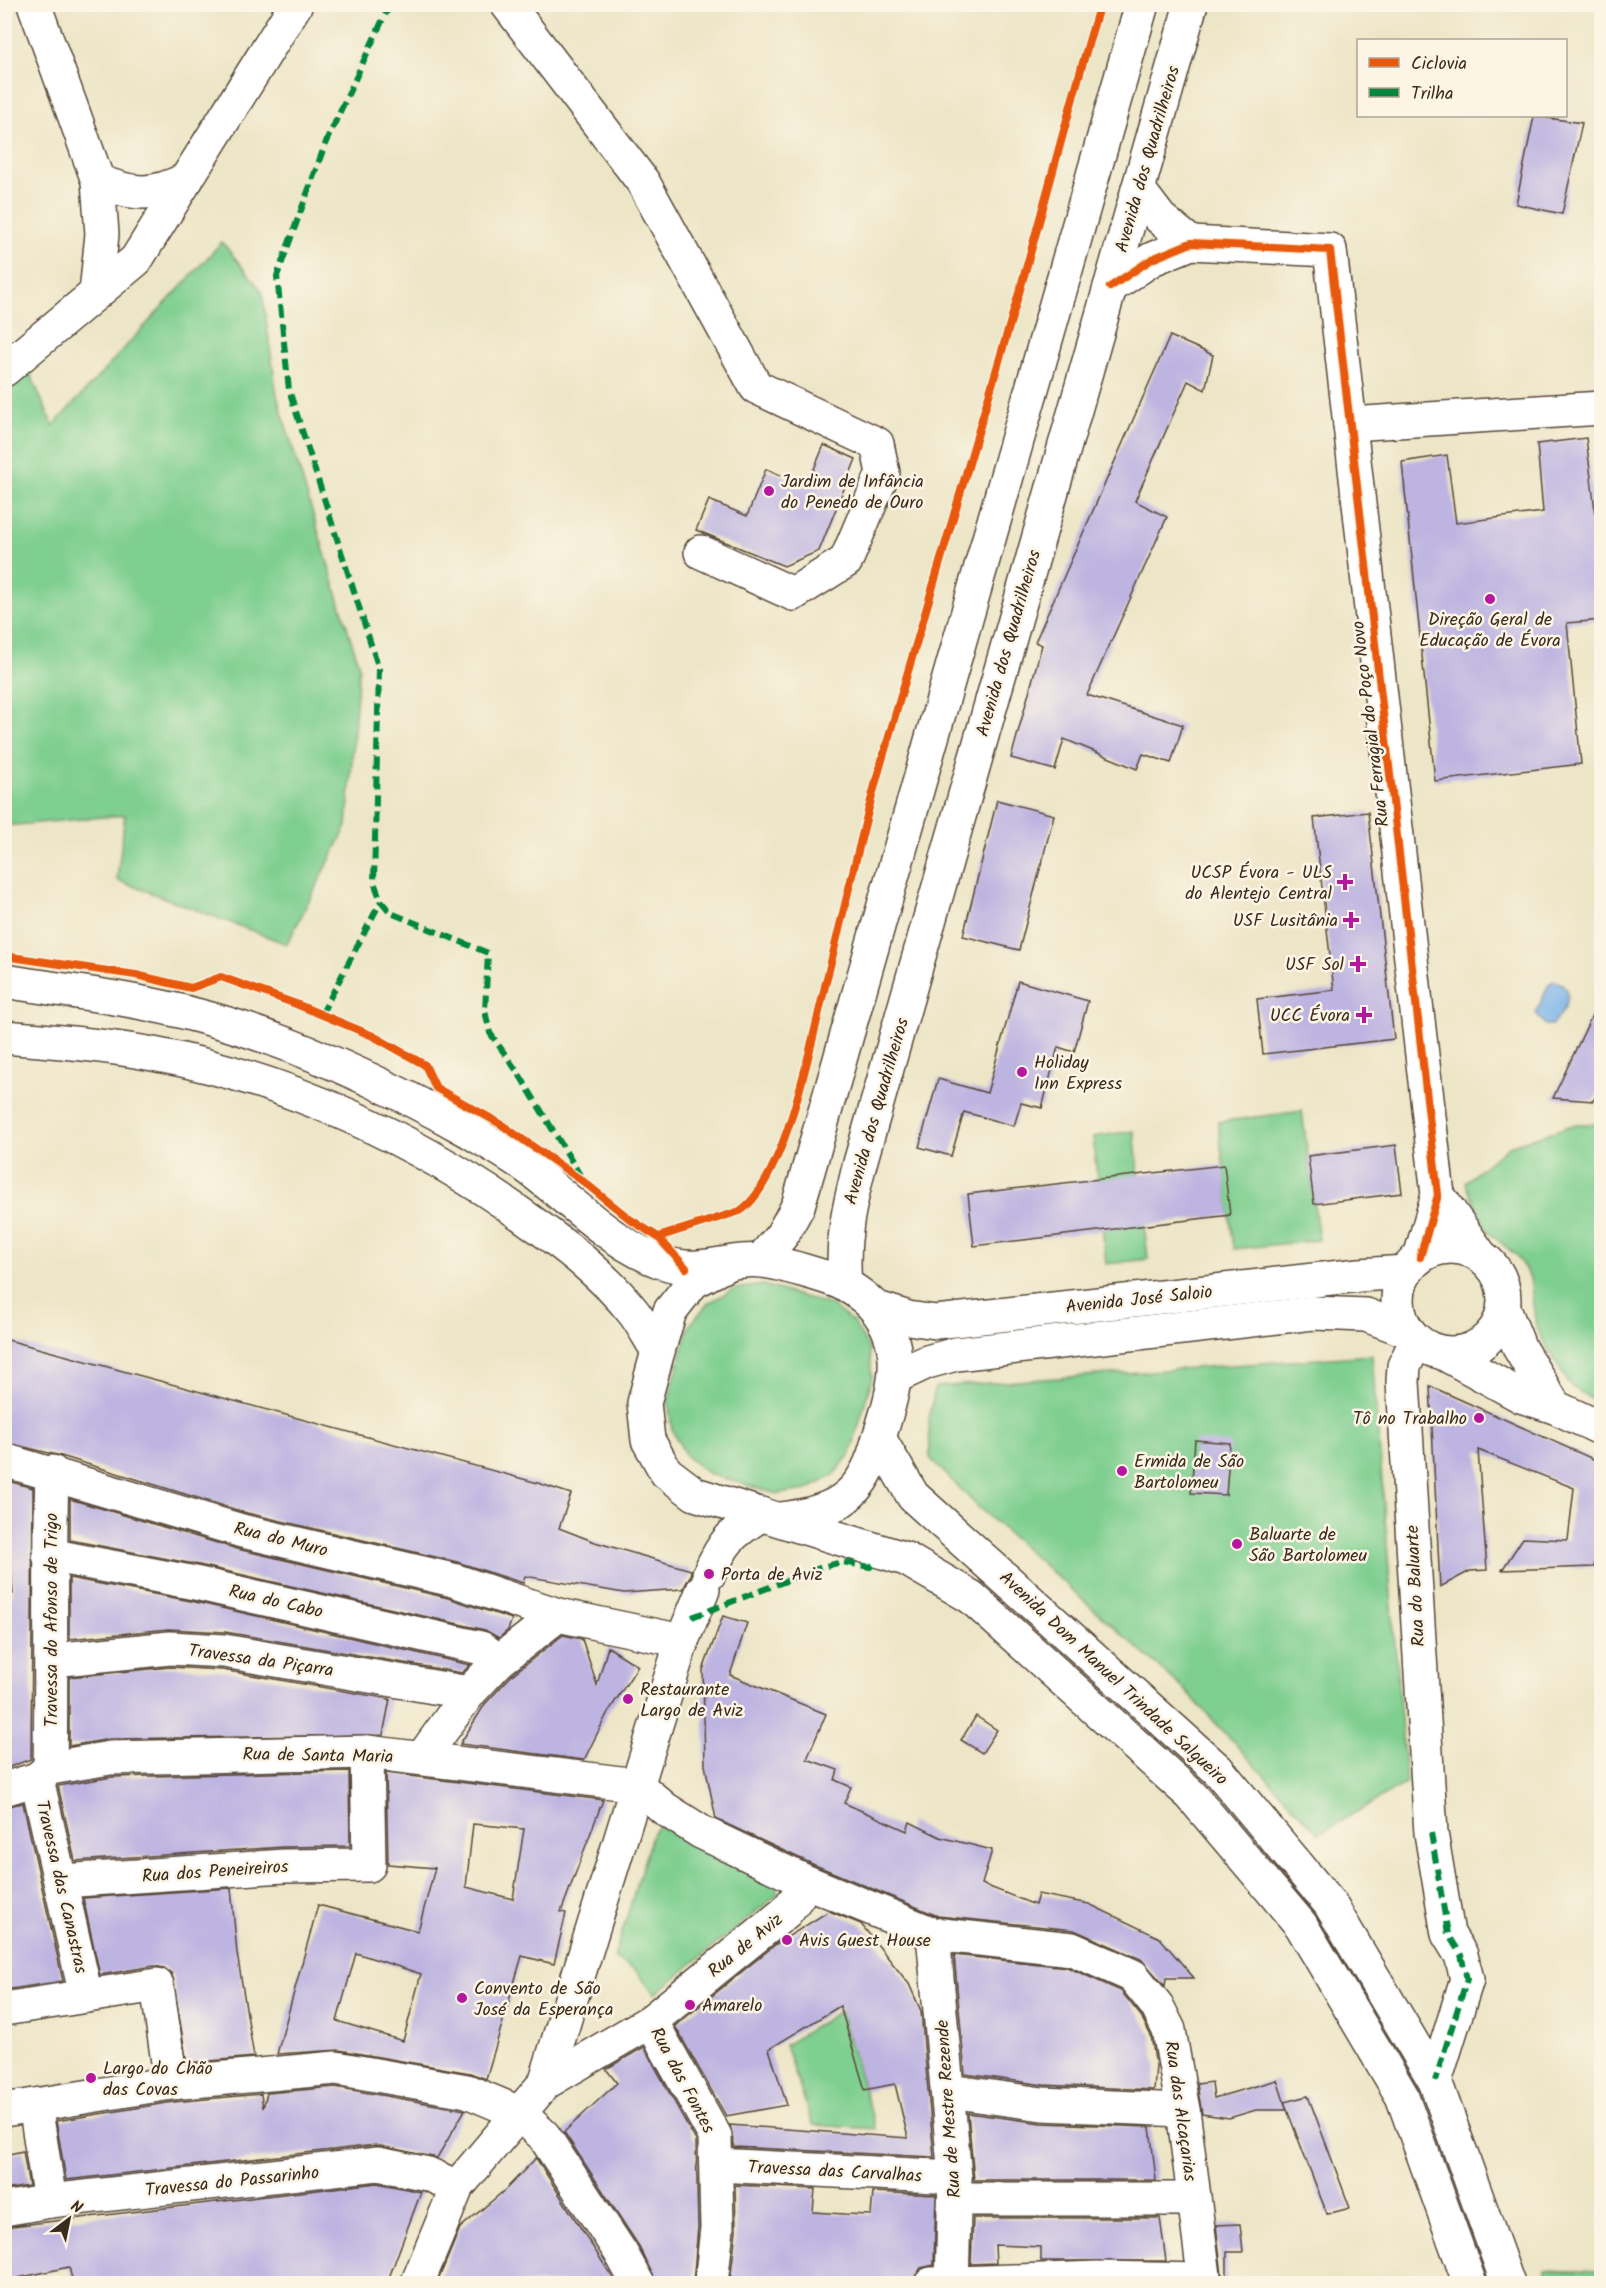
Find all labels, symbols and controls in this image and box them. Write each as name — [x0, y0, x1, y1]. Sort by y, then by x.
legend — [1357, 39, 1567, 117]
text: Ciclovia — [1411, 50, 1467, 79]
street label: Avenida dos Quadrilheiros — [1108, 62, 1189, 256]
text: Trilha — [1411, 80, 1453, 109]
place label: Jardim de Infância do Penedo de Ouro — [781, 468, 924, 518]
marker: Jardim de Infância do Penedo de Ouro — [762, 484, 776, 498]
street label: Avenida dos Quadrilheiros — [969, 546, 1050, 740]
marker: Direção Geral de Educação de Évora — [1483, 592, 1497, 606]
place label: Direção Geral de Educação de Évora — [1419, 606, 1561, 656]
street label: Rua Ferragial do Poço Novo — [1344, 619, 1399, 829]
place label: UCSP Évora - ULS do Alentejo Central — [1185, 859, 1333, 909]
marker: UCSP Évora - ULS do Alentejo Central — [1336, 873, 1354, 891]
place label: USF Lusitânia — [1233, 907, 1338, 936]
marker: USF Lusitânia — [1342, 911, 1360, 929]
place label: USF Sol — [1285, 951, 1345, 980]
marker: USF Sol — [1349, 955, 1367, 973]
place label: UCC Évora — [1270, 1002, 1350, 1031]
marker: UCC Évora — [1355, 1006, 1373, 1024]
street label: Avenida dos Quadrilheiros — [837, 1014, 918, 1208]
place label: Holiday Inn Express — [1034, 1049, 1123, 1099]
marker: Holiday Inn Express — [1015, 1065, 1029, 1079]
street label: Avenida José Saloio — [1064, 1278, 1214, 1323]
place label: Tô no Trabalho — [1353, 1405, 1467, 1434]
marker: Tô no Trabalho — [1472, 1411, 1486, 1425]
place label: Ermida de São Bartolomeu — [1134, 1448, 1244, 1498]
marker: Ermida de São Bartolomeu — [1115, 1464, 1129, 1478]
street label: Travessa do Afonso de Trigo — [38, 1513, 67, 1727]
street label: Rua do Muro — [230, 1515, 331, 1566]
place label: Baluarte de São Bartolomeu — [1249, 1521, 1367, 1571]
street label: Rua do Baluarte — [1399, 1524, 1434, 1647]
marker: Baluarte de São Bartolomeu — [1230, 1537, 1244, 1551]
place label: Porta de Aviz — [721, 1561, 823, 1590]
street label: Avenida Dom Manuel Trindade Salgueiro — [992, 1565, 1234, 1794]
marker: Porta de Aviz — [702, 1567, 716, 1581]
street label: Rua do Cabo — [226, 1578, 326, 1627]
street label: Travessa da Piçarra — [186, 1637, 335, 1686]
place label: Restaurante Largo de Aviz — [640, 1676, 743, 1726]
marker: Restaurante Largo de Aviz — [621, 1692, 635, 1706]
street label: Rua de Santa Maria — [242, 1741, 394, 1772]
street label: Travessa das Canastras — [27, 1798, 95, 1977]
street label: Rua dos Peneireiros — [141, 1853, 290, 1892]
street label: Rua de Aviz — [702, 1907, 790, 1986]
place label: Avis Guest House — [799, 1927, 931, 1956]
marker: Avis Guest House — [780, 1933, 794, 1947]
place label: Convento de São José da Esperança — [474, 1975, 613, 2025]
marker: Convento de São José da Esperança — [455, 1991, 469, 2005]
place label: Amarelo — [702, 1992, 762, 2021]
marker: Amarelo — [683, 1998, 697, 2012]
street label: Rua de Mestre Rezende — [929, 2019, 970, 2199]
street label: Rua das Fontes — [641, 2022, 722, 2139]
street label: Rua das Alcaçarias — [1155, 2039, 1204, 2184]
place label: Largo do Chão das Covas — [103, 2055, 213, 2105]
marker: Largo do Chão das Covas — [84, 2071, 98, 2085]
street label: Travessa das Carvalhas — [747, 2153, 923, 2192]
street label: Travessa do Passarinho — [144, 2159, 321, 2206]
north arrow — [39, 2189, 99, 2249]
text: N — [65, 2194, 87, 2221]

